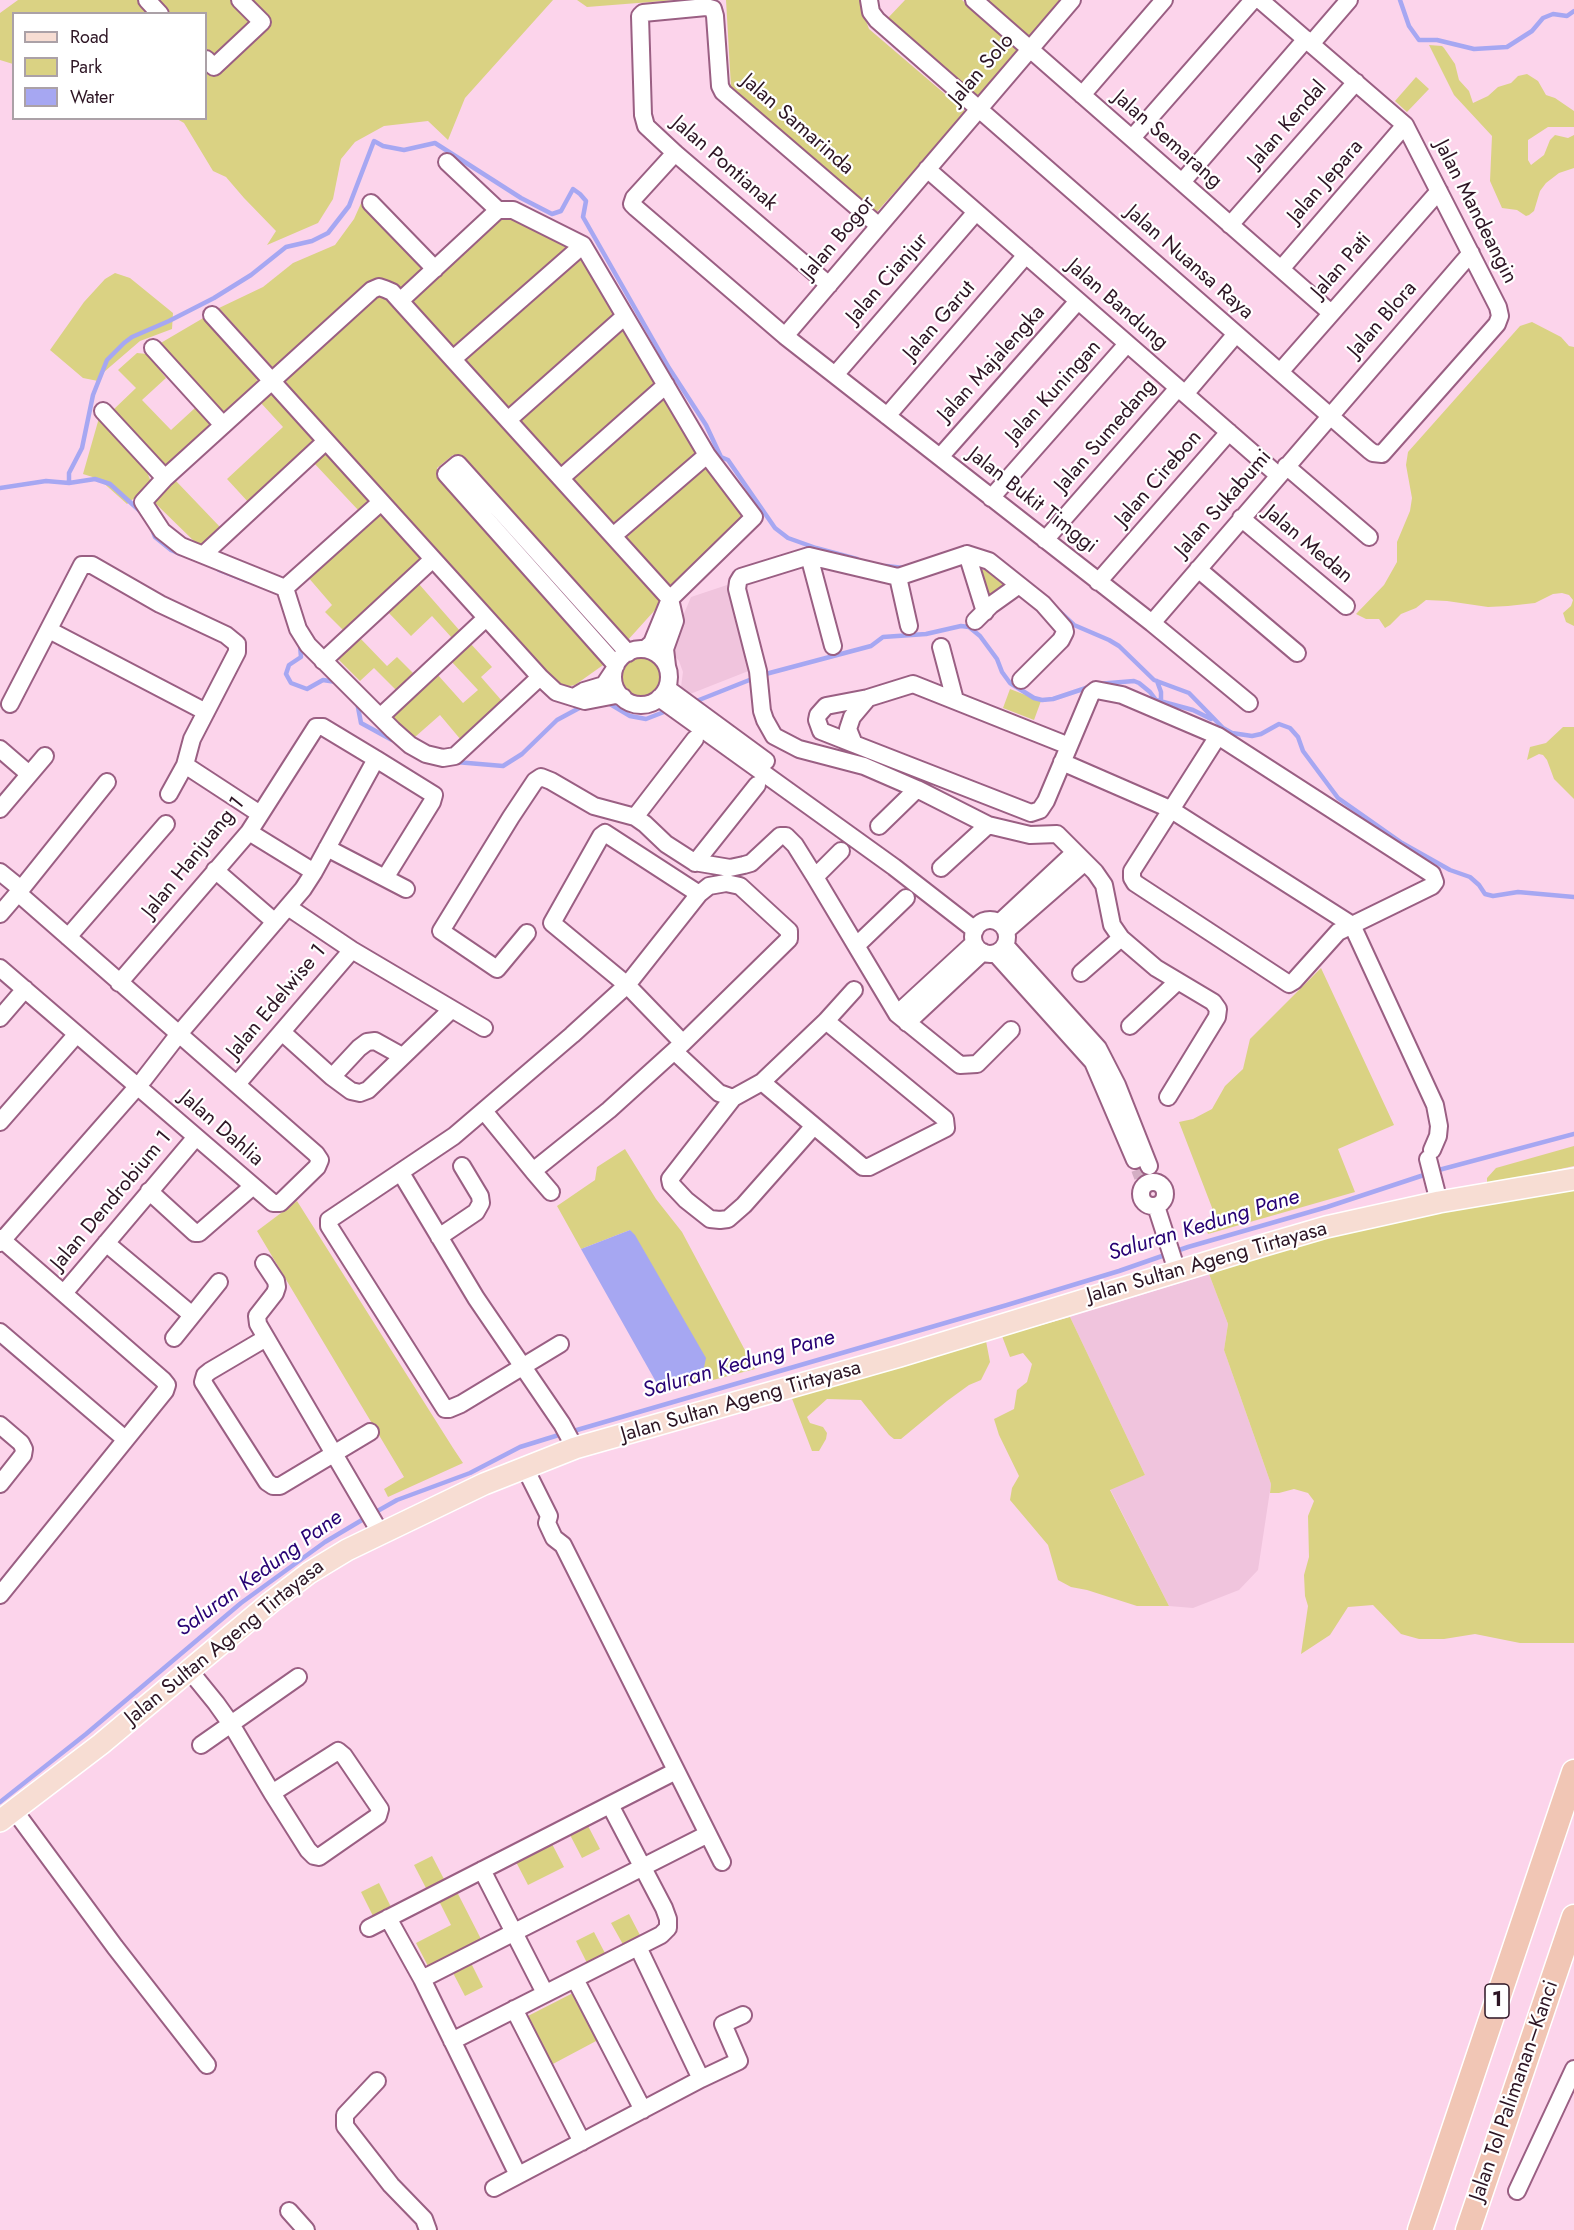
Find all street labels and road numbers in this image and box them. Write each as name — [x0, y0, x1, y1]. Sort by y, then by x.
street label: Jalan Solo — [944, 29, 1020, 111]
street label: Jalan Samarinda — [735, 69, 859, 181]
street label: Jalan Kendal — [1243, 76, 1333, 174]
street label: Jalan Semarang — [1107, 86, 1227, 194]
street label: Jalan Pontianak — [666, 111, 782, 217]
street label: Jalan Jepara — [1283, 135, 1369, 229]
street label: Jalan Mandeangin — [1428, 136, 1522, 288]
street label: Jalan Bogor — [797, 191, 881, 285]
street label: Jalan Nuansa Raya — [1120, 200, 1258, 326]
street label: Jalan Pati — [1307, 228, 1377, 304]
street label: Jalan Cianjur — [842, 229, 934, 329]
street label: Jalan Bandung — [1061, 254, 1173, 356]
street label: Jalan Garut — [899, 276, 981, 366]
street label: Jalan Blora — [1343, 277, 1423, 363]
street label: Jalan Majalengka — [933, 301, 1051, 427]
street label: Jalan Kuningan — [1001, 335, 1107, 449]
street label: Jalan Sumedang — [1050, 374, 1162, 498]
street label: Jalan Cirebon — [1110, 426, 1208, 532]
street label: Jalan Bukit Timggi — [962, 443, 1102, 559]
street label: Jalan Sukabumi — [1170, 445, 1278, 563]
street label: Jalan Medan — [1258, 501, 1358, 589]
street label: Jalan Hanjuang 1 — [137, 792, 251, 924]
street label: Jalan Edelwise 1 — [222, 940, 332, 1064]
street label: Jalan Dahlia — [174, 1086, 268, 1172]
street label: Jalan Dendrobium 1 — [46, 1126, 178, 1276]
street label: Jalan Sultan Ageng Tirtayasa — [1084, 1217, 1330, 1309]
street label: Jalan Sultan Ageng Tirtayasa — [618, 1356, 864, 1448]
street label: Jalan Sultan Ageng Tirtayasa — [120, 1555, 330, 1731]
street label: Jalan Tol Palimanan–Kanci — [1465, 1977, 1565, 2205]
road number: 1 — [1485, 1984, 1509, 2018]

